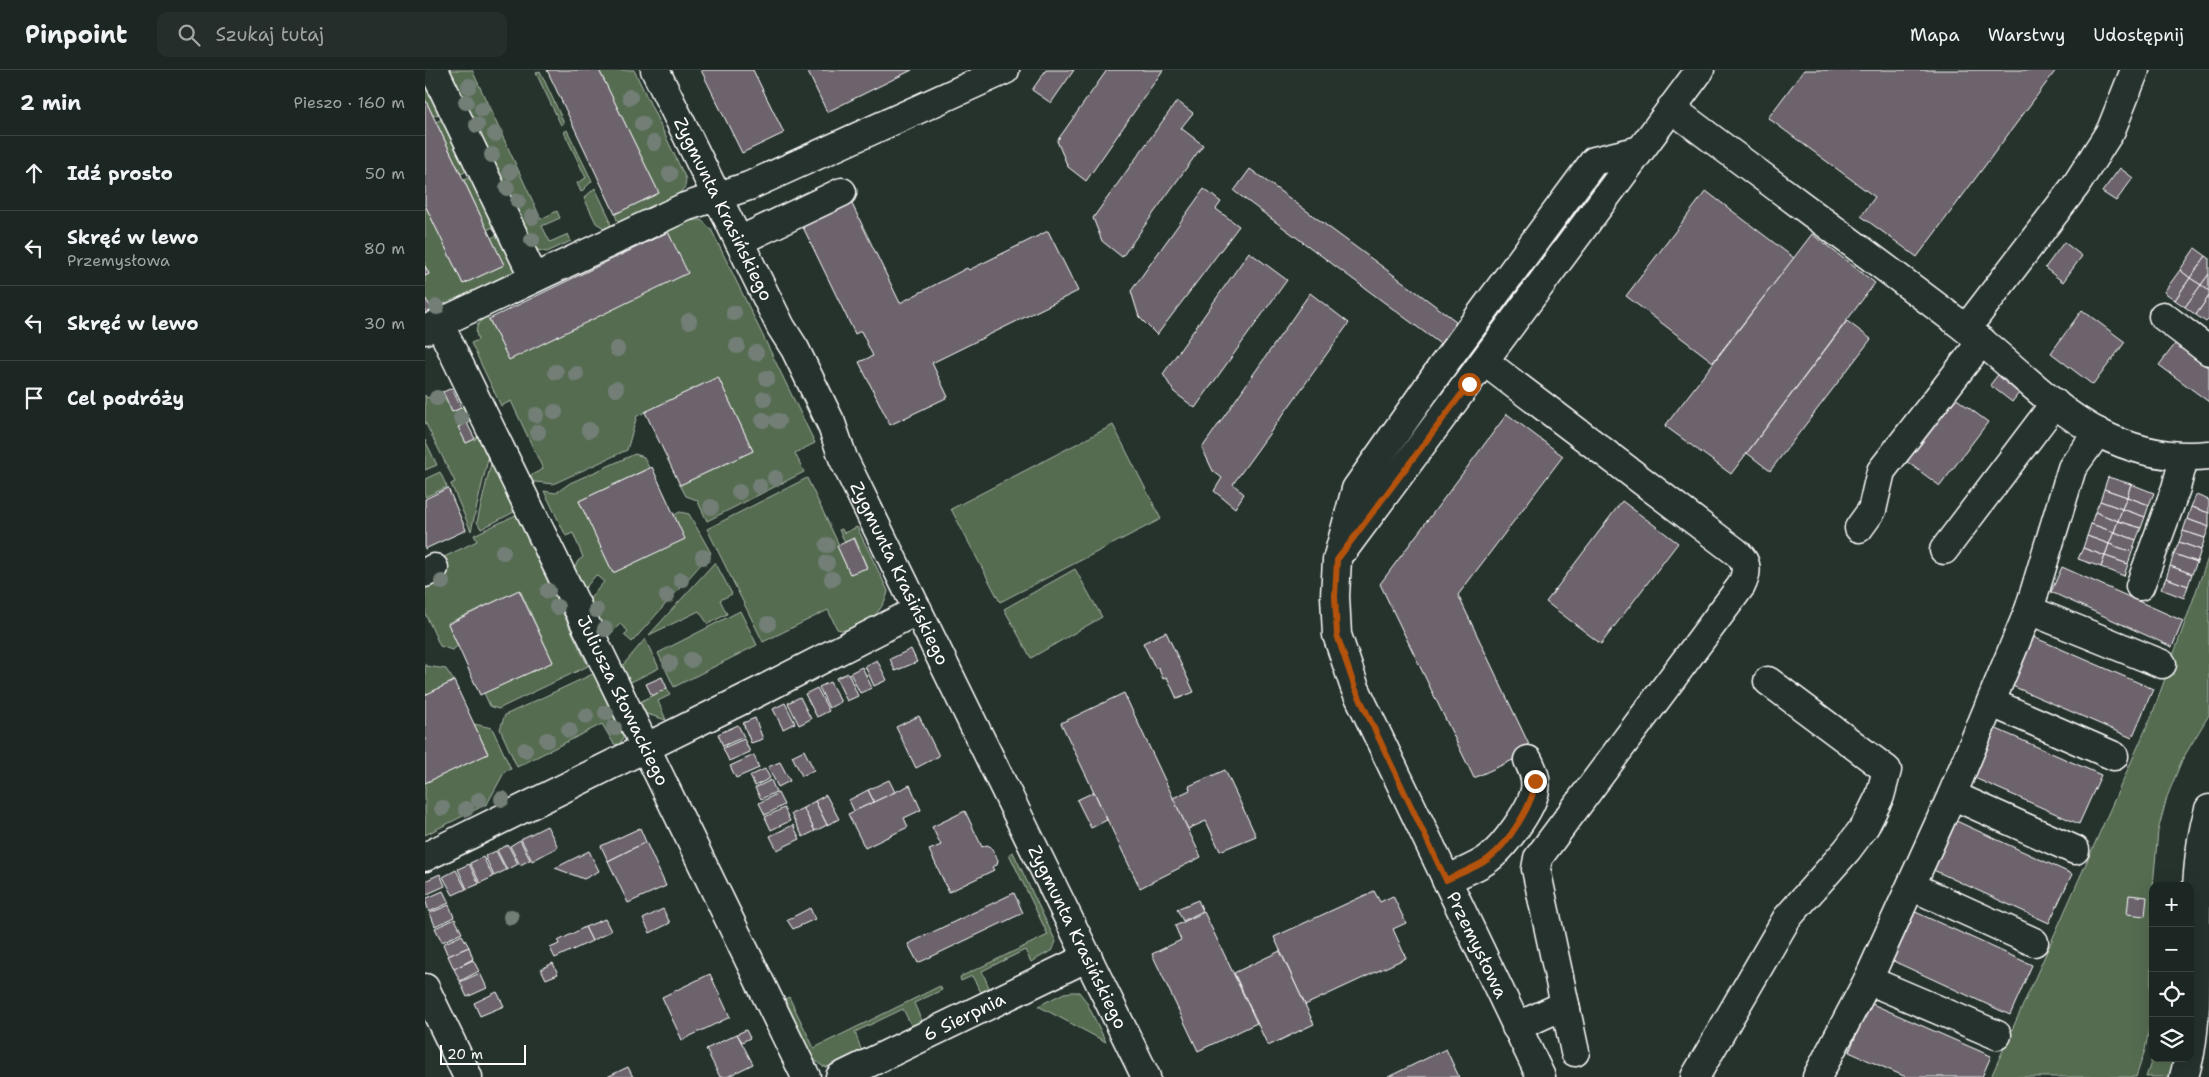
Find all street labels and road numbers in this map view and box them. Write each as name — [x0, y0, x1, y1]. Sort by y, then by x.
street label: Zygmunta Krasińskiego — [668, 113, 778, 305]
street label: Zygmunta Krasińskiego — [844, 477, 955, 669]
street label: Juliusza Słowackiego — [571, 612, 674, 790]
street label: Zygmunta Krasińskiego — [1022, 841, 1133, 1033]
street label: Przemysłowa — [1441, 888, 1513, 1002]
street label: 6 Sierpnia — [919, 987, 1009, 1047]

